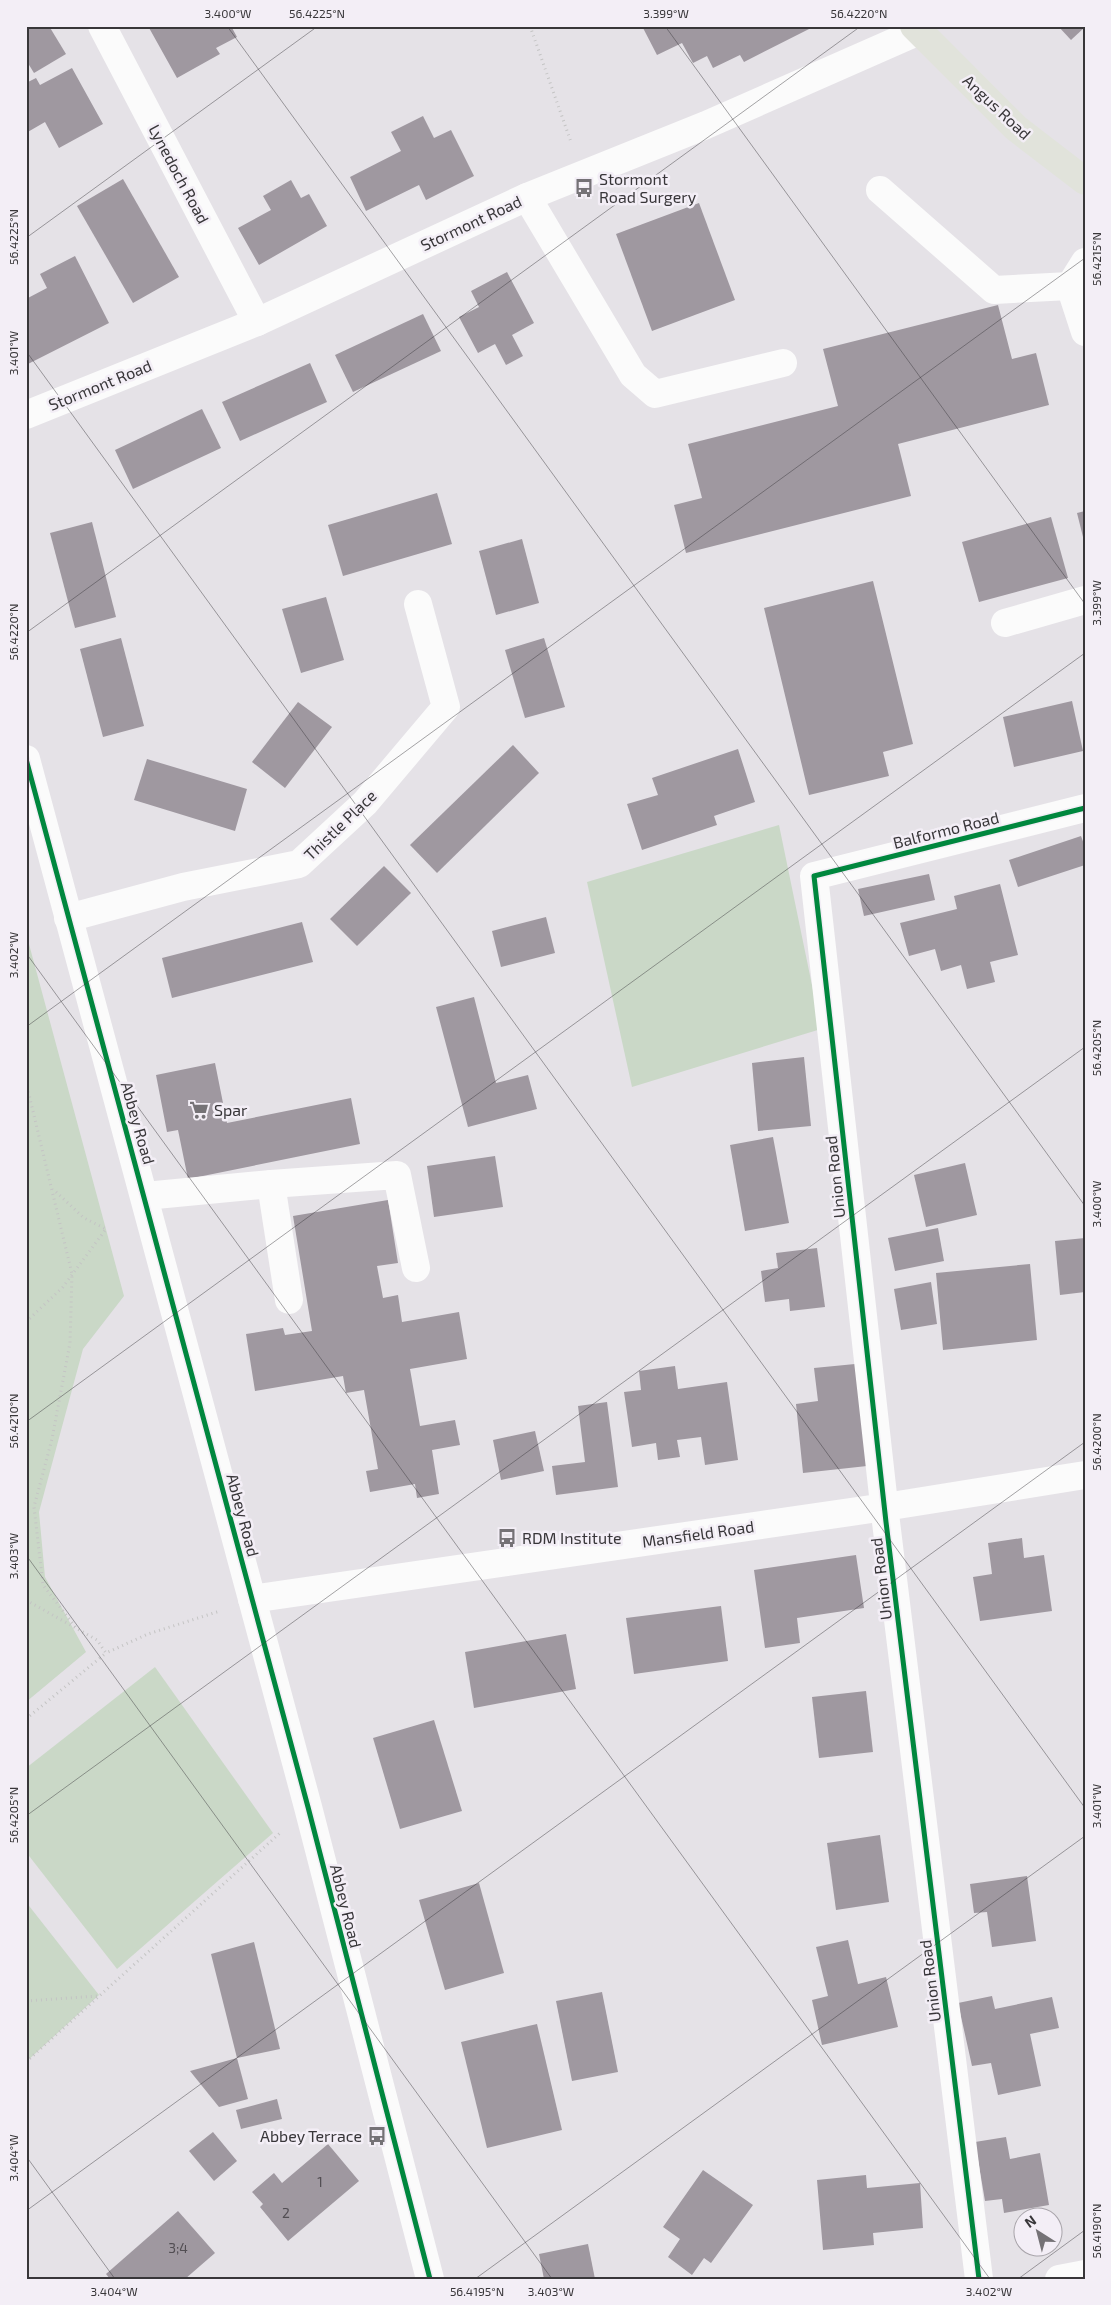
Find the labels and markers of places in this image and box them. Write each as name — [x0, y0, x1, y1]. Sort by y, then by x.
place label: Stormont Road Surgery — [599, 169, 697, 206]
bus stop icon: Stormont Road Surgery — [573, 177, 595, 199]
supermarket icon: Spar — [188, 1099, 210, 1121]
place label: Spar — [214, 1100, 248, 1119]
bus stop icon: RDM Institute — [496, 1527, 518, 1549]
place label: RDM Institute — [522, 1528, 622, 1547]
bus stop icon: Abbey Terrace — [366, 2125, 388, 2147]
place label: Abbey Terrace — [260, 2126, 362, 2145]

